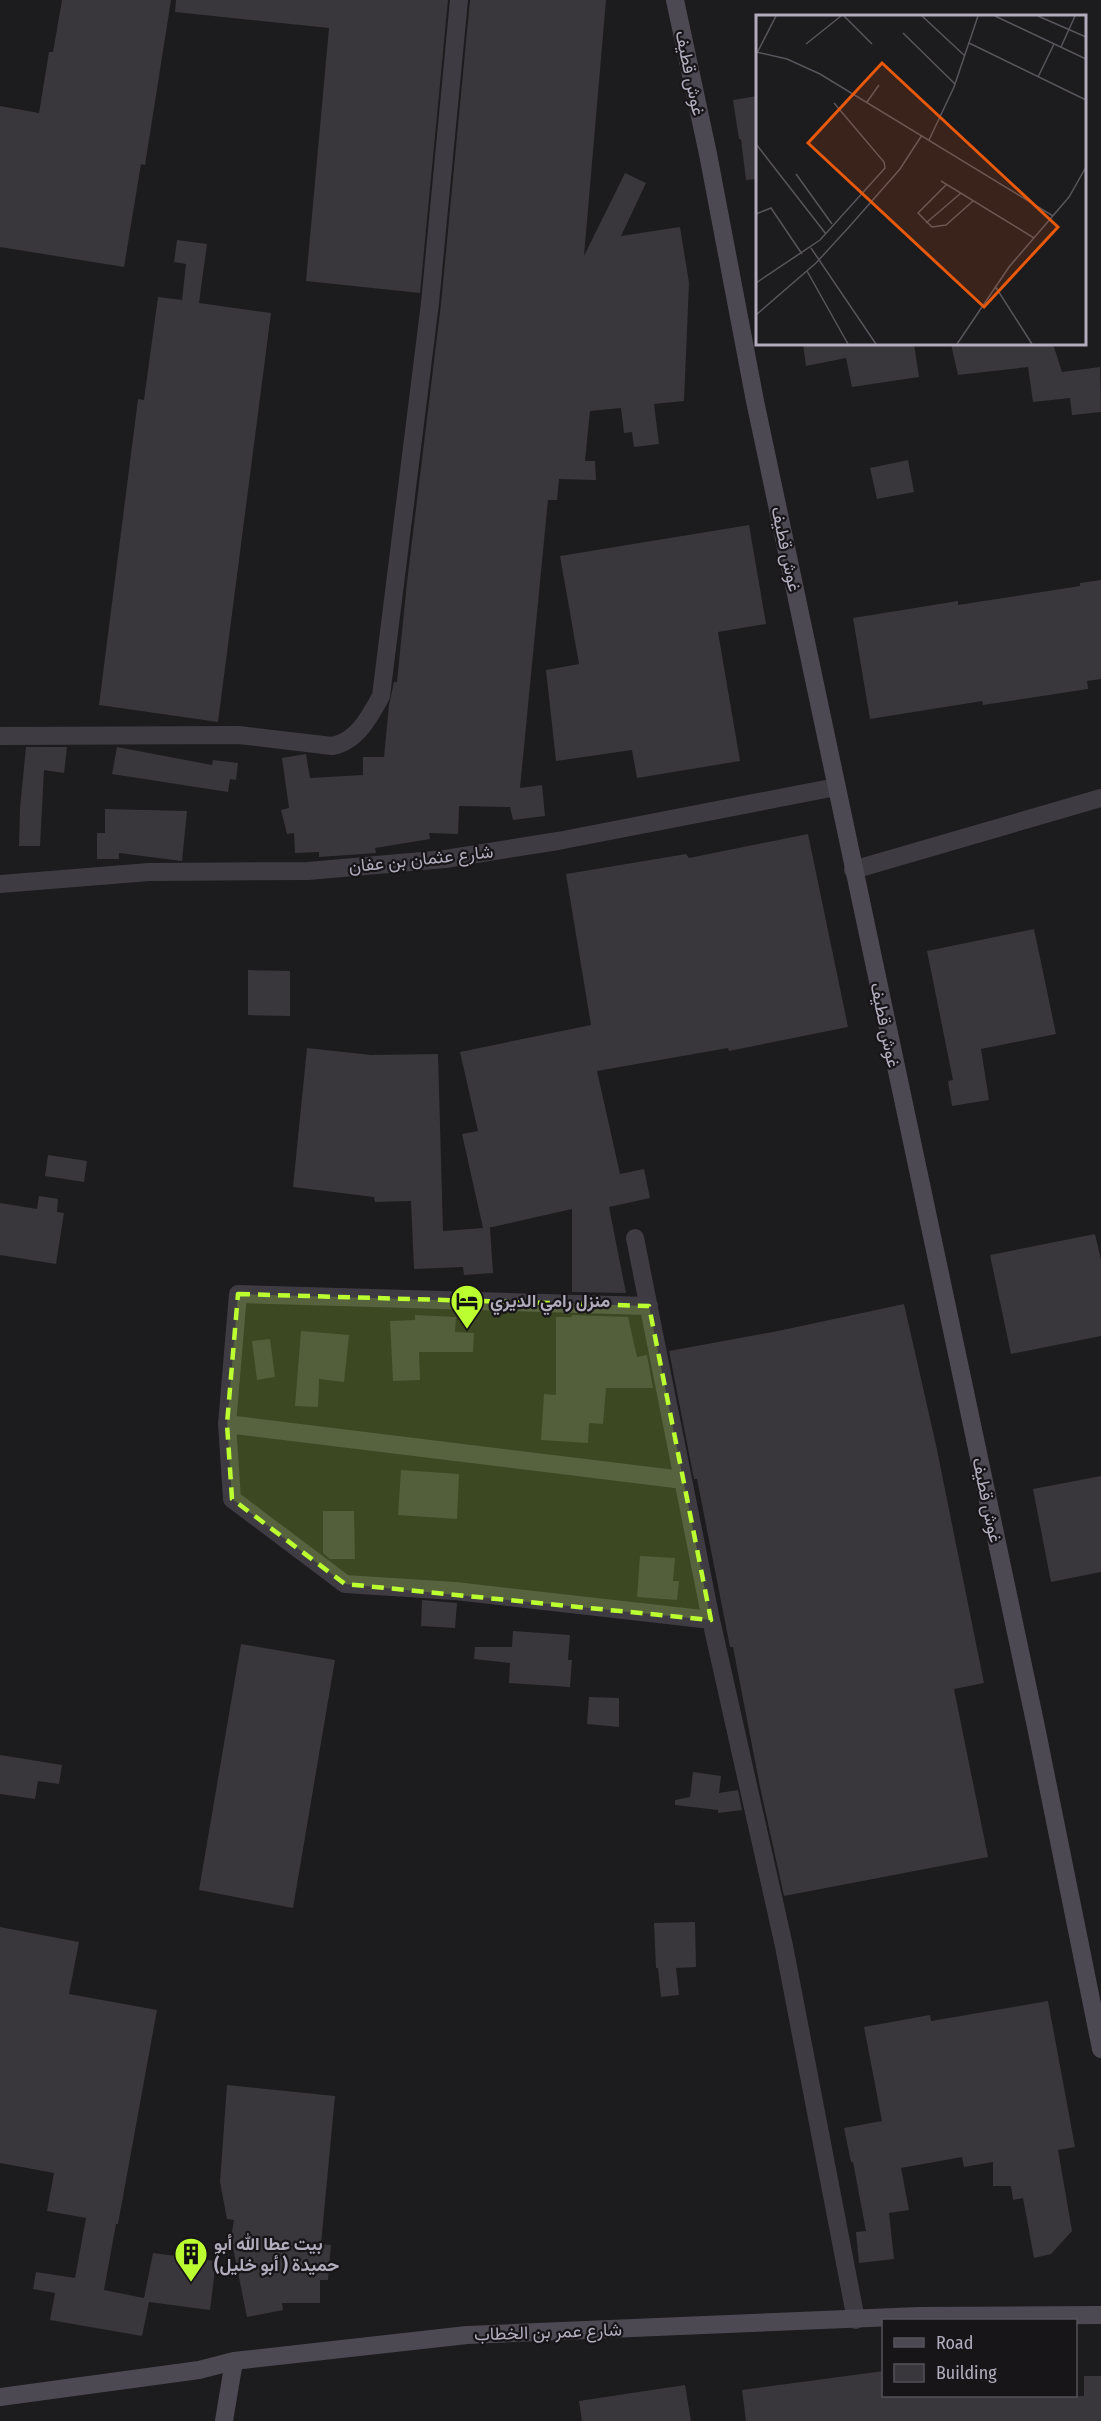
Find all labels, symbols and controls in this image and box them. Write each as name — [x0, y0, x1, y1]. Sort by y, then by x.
inset map — [756, 15, 1086, 345]
street label: غوش قطيف — [670, 28, 710, 118]
street label: غوش قطيف — [766, 504, 806, 594]
street label: شارع عثمان بن عفان — [348, 840, 495, 879]
street label: غوش قطيف — [865, 980, 905, 1070]
hotel icon: منزل رامي الديري — [449, 1283, 485, 1330]
place label: منزل رامي الديري — [490, 1290, 610, 1316]
street label: غوش قطيف — [967, 1455, 1007, 1545]
place label: بيت عطا الله أبو حميدة ( أبو خليل) — [214, 2233, 339, 2276]
building icon: بيت عطا الله أبو حميدة ( أبو خليل) — [173, 2236, 209, 2283]
street label: شارع عمر بن الخطاب — [474, 2318, 622, 2347]
legend — [882, 2319, 1077, 2397]
text: Road — [936, 2332, 973, 2354]
text: Building — [936, 2362, 997, 2384]

